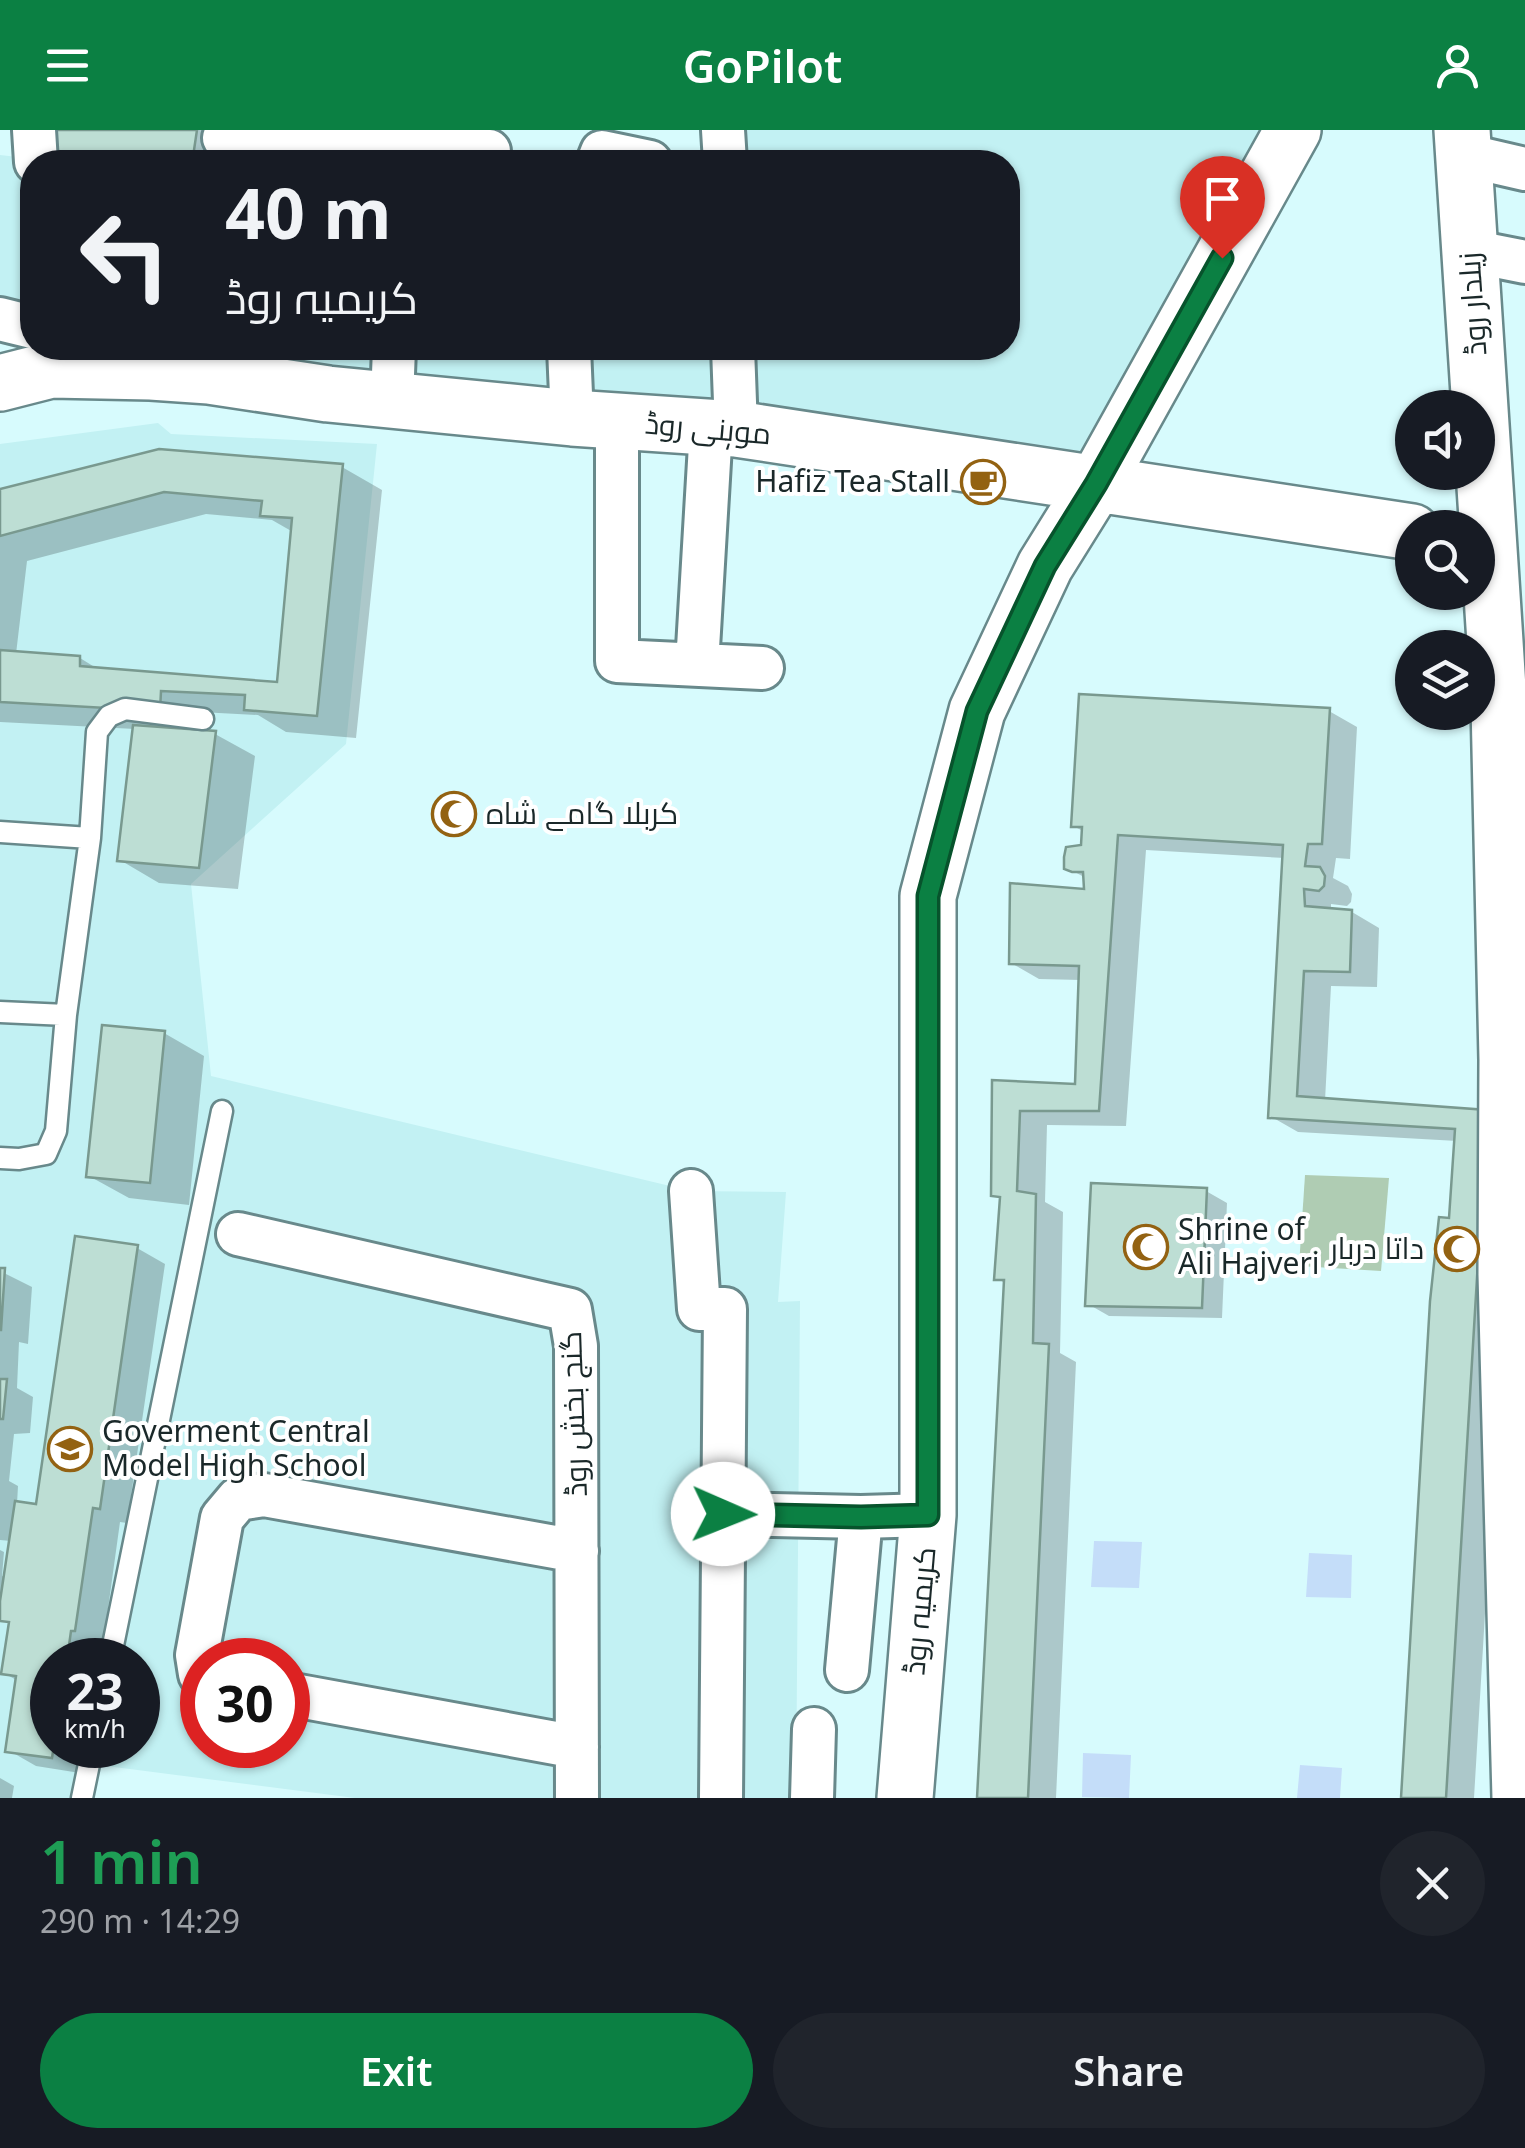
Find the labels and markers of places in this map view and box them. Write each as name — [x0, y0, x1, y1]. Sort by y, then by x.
pin — [1180, 156, 1265, 259]
cafe icon: Hafiz Tea Stall — [960, 459, 1006, 505]
place label: Hafiz Tea Stall — [755, 460, 950, 501]
mosque icon: کربلا گامے شاہ — [431, 791, 477, 837]
place label: کربلا گامے شاہ — [486, 792, 678, 833]
place label: Shrine of Ali Hajveri — [1178, 1208, 1320, 1283]
mosque icon: Shrine of Ali Hajveri — [1123, 1224, 1169, 1270]
mosque icon: داتا دربار — [1434, 1226, 1480, 1272]
place label: داتا دربار — [1328, 1227, 1424, 1268]
place label: Goverment Central Model High School — [102, 1410, 370, 1485]
school or university icon: Goverment Central Model High School — [47, 1426, 93, 1472]

